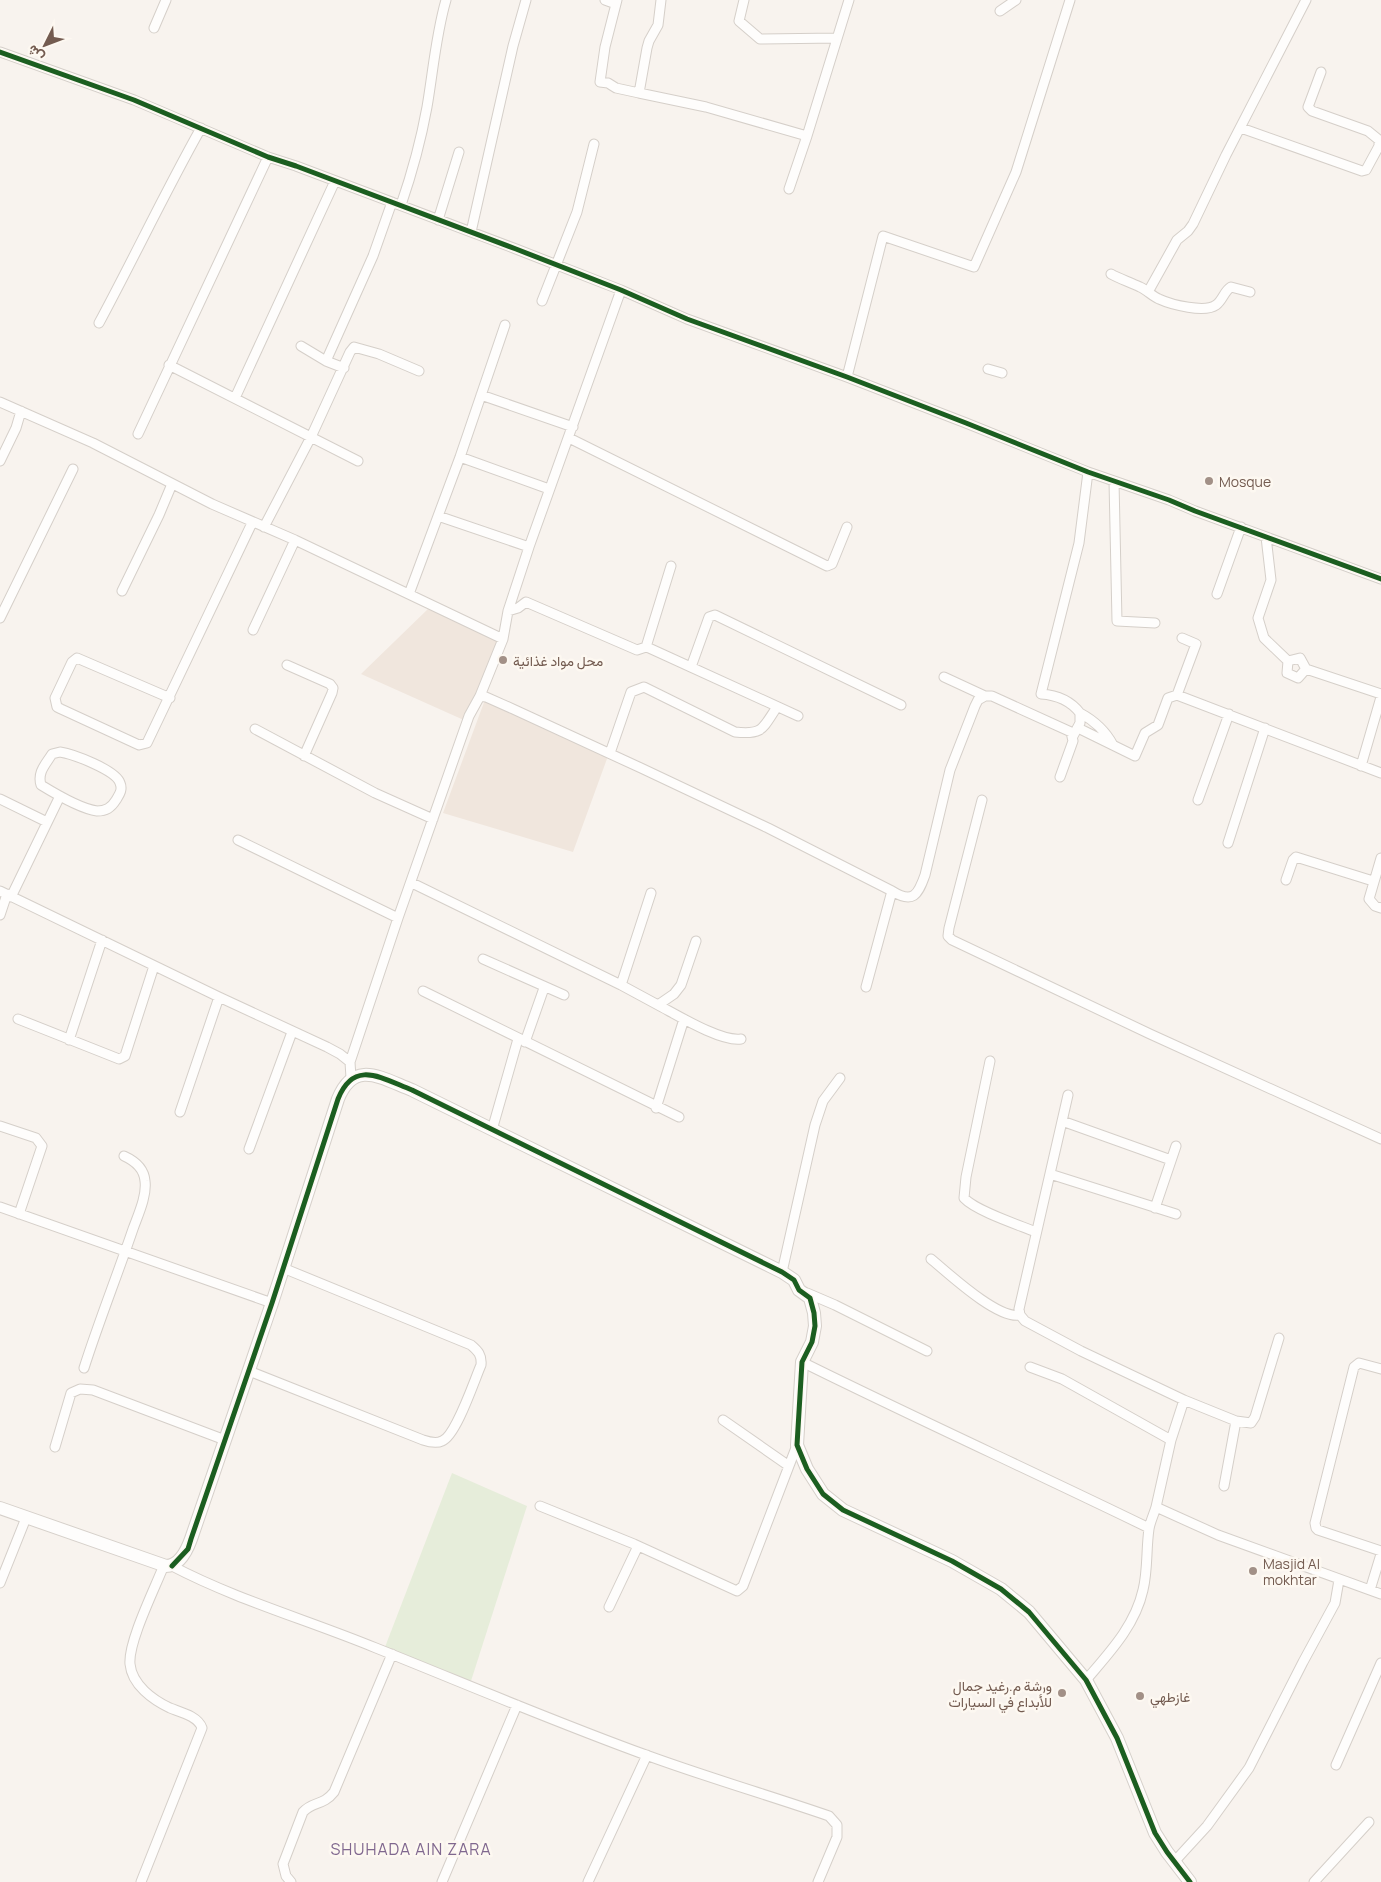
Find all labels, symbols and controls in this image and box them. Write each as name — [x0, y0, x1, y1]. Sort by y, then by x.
north arrow — [20, 20, 70, 70]
text: ش — [22, 41, 48, 67]
place label: Mosque — [1219, 472, 1271, 491]
marker: Mosque — [1203, 475, 1215, 487]
place label: محل مواد غذائية — [513, 651, 603, 670]
marker: محل مواد غذائية — [497, 654, 509, 666]
place label: Masjid Al mokhtar — [1263, 1554, 1320, 1589]
marker: Masjid Al mokhtar — [1247, 1565, 1259, 1577]
place label: ورشة م.رغيد جمال للأبداع في السيارات — [948, 1676, 1052, 1714]
marker: ورشة م.رغيد جمال للأبداع في السيارات — [1056, 1687, 1068, 1699]
place label: غازطهي — [1150, 1687, 1190, 1709]
marker: غازطهي — [1134, 1690, 1146, 1702]
district label: SHUHADA AIN ZARA — [330, 1838, 492, 1860]

